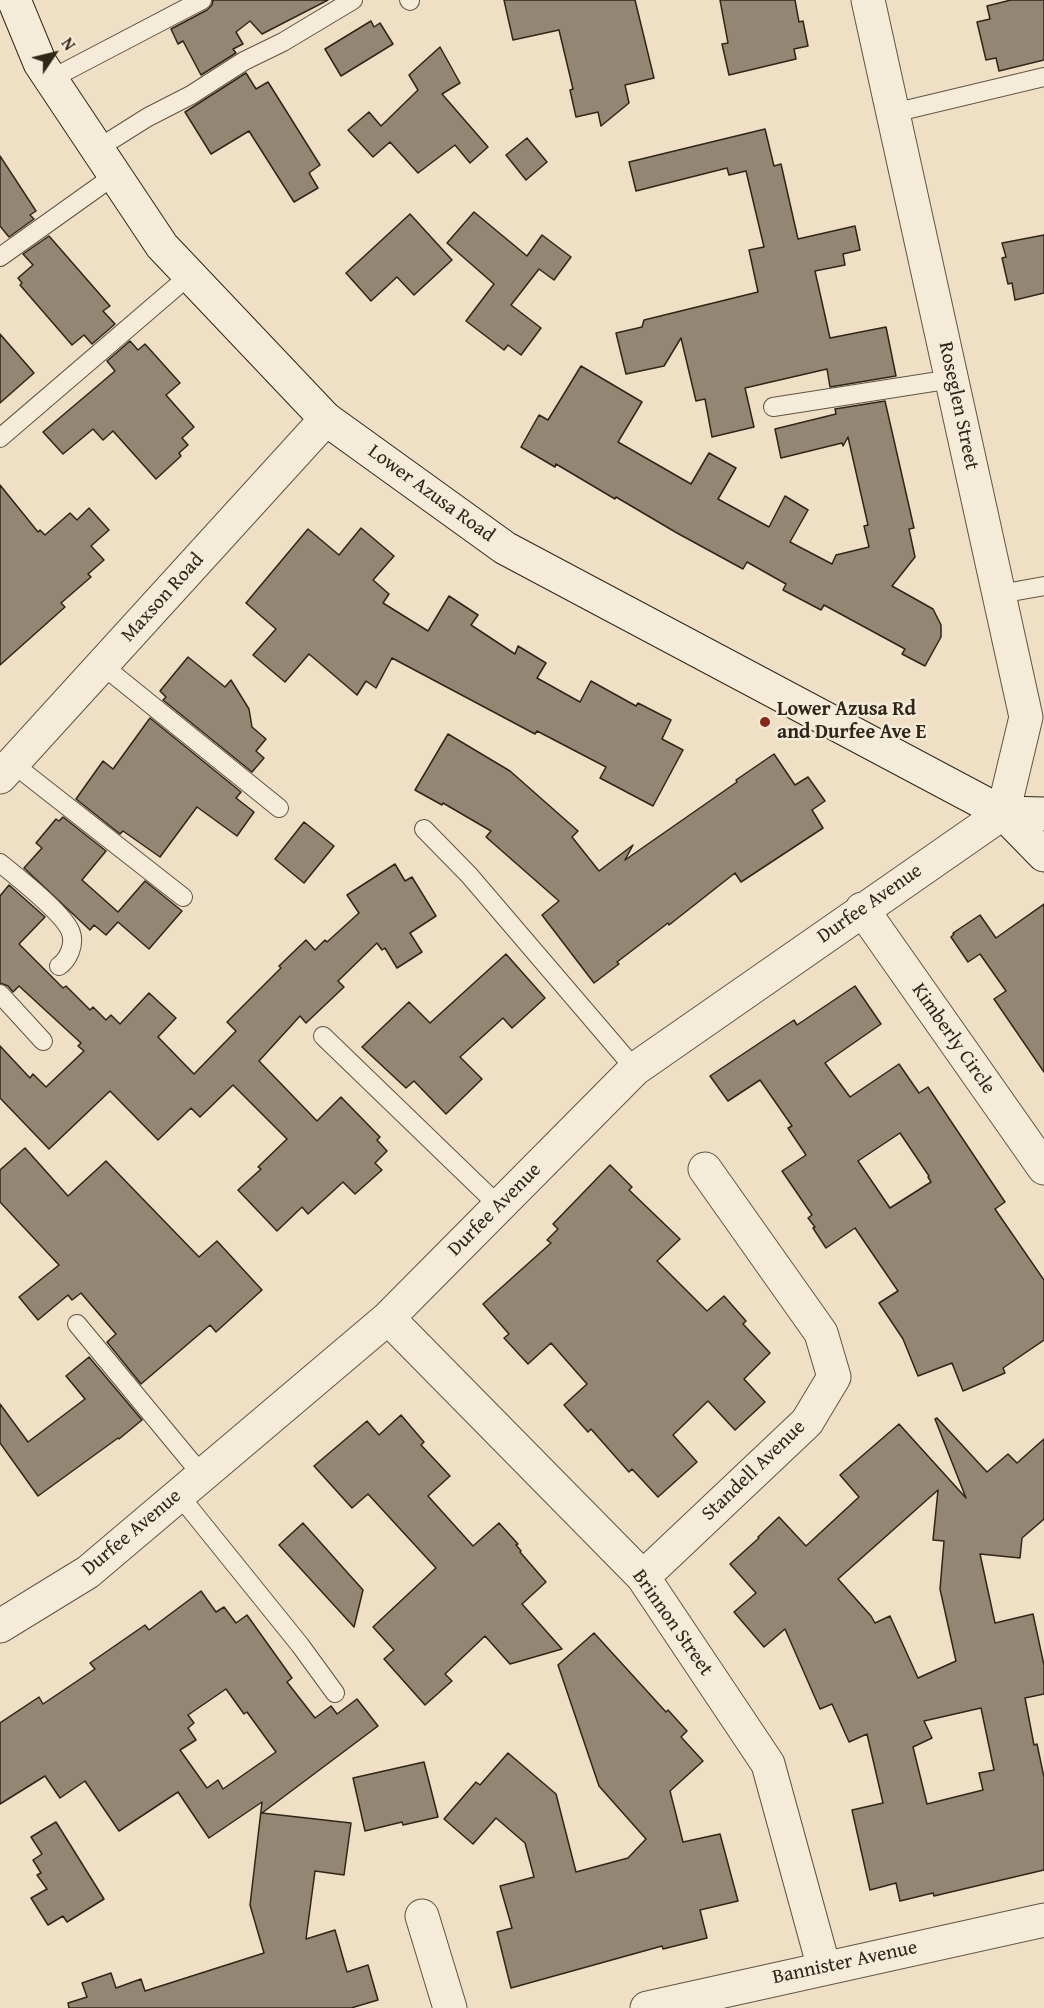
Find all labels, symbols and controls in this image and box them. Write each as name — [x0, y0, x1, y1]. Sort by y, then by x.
north arrow — [24, 24, 84, 84]
text: N — [56, 32, 82, 55]
street label: Roseglen Street — [933, 340, 983, 472]
street label: Lower Azusa Road — [363, 440, 499, 548]
street label: Maxson Road — [117, 548, 209, 648]
place label: Lower Azusa Rd and Durfee Ave E — [777, 698, 926, 745]
marker: Lower Azusa Rd and Durfee Ave E — [758, 715, 772, 729]
street label: Durfee Avenue — [813, 859, 927, 949]
street label: Kimberly Circle — [906, 979, 1000, 1099]
street label: Durfee Avenue — [443, 1158, 547, 1262]
street label: Standell Avenue — [697, 1416, 811, 1526]
street label: Durfee Avenue — [77, 1485, 187, 1581]
street label: Brinnon Street — [627, 1565, 717, 1681]
street label: Bannister Avenue — [770, 1936, 920, 1990]

